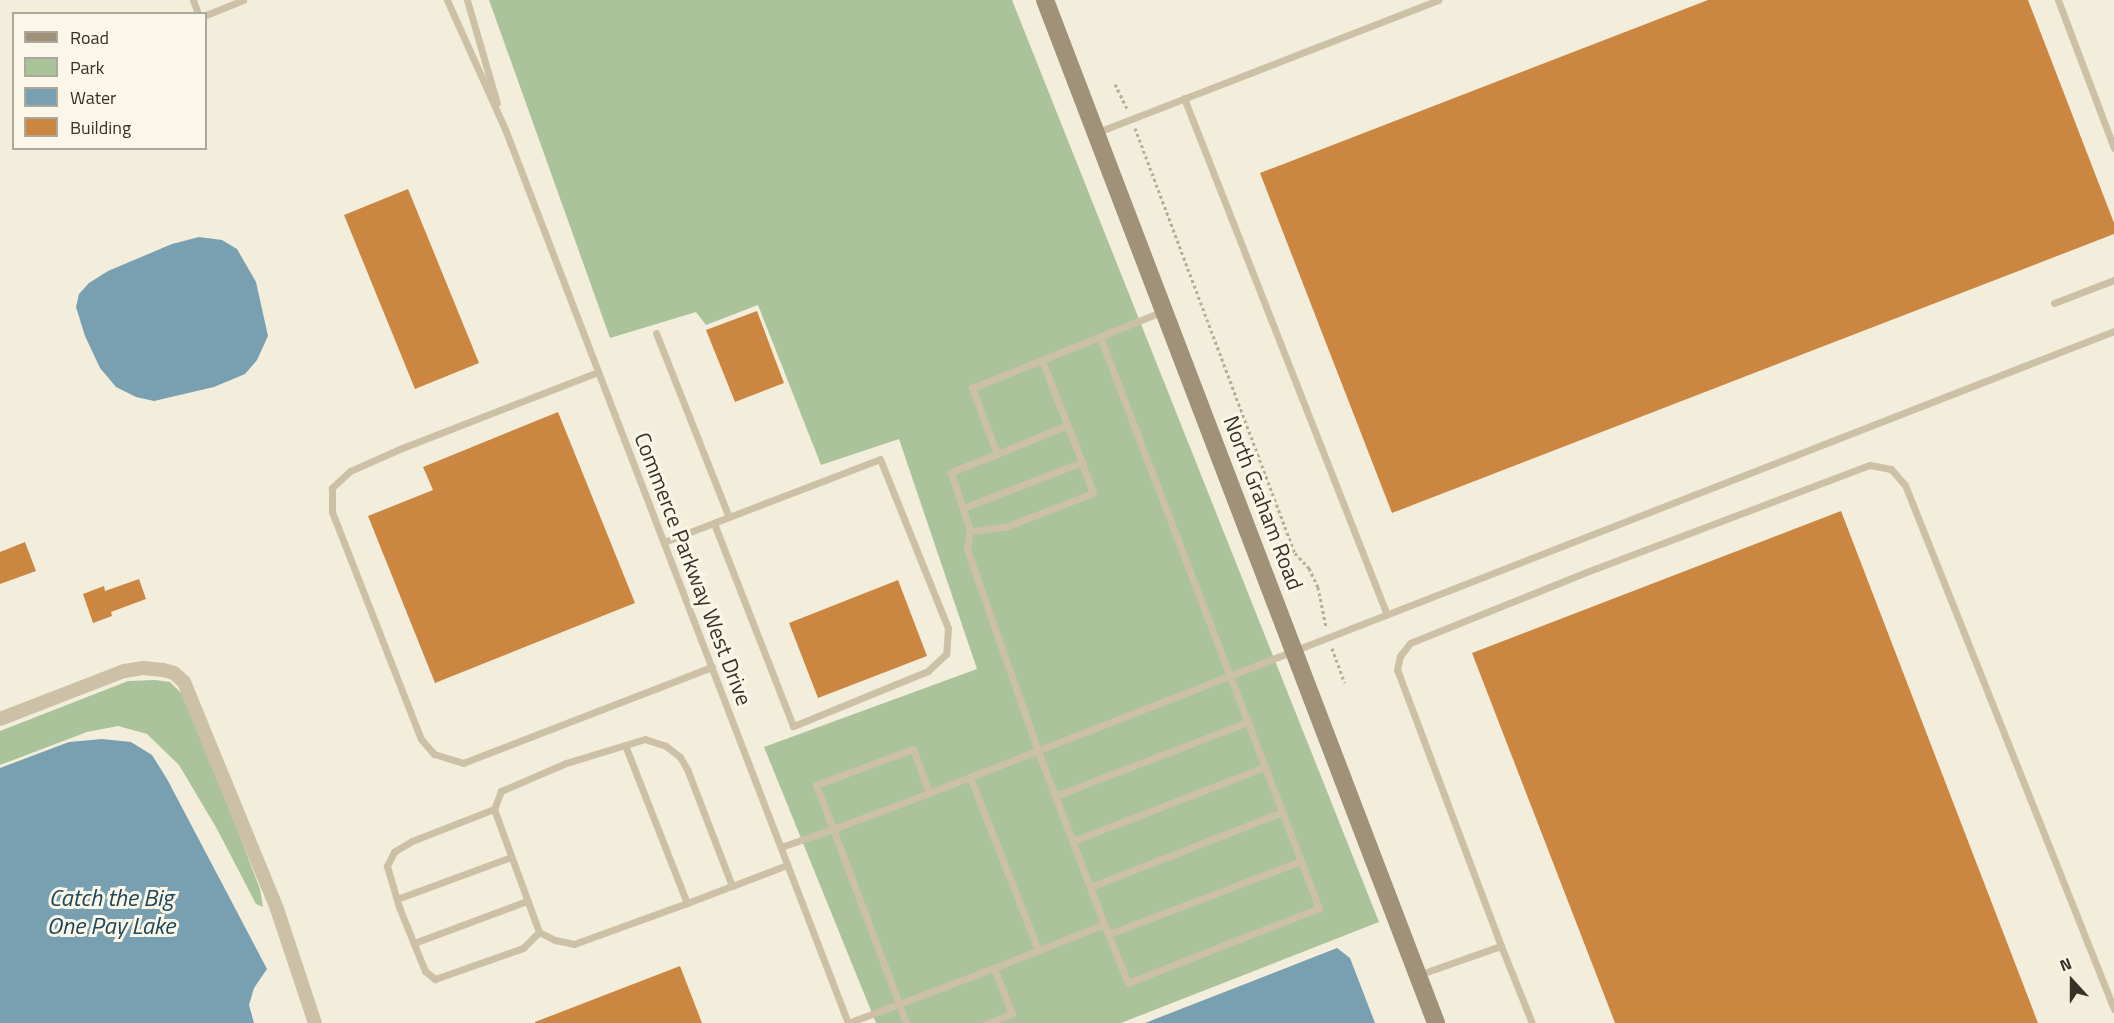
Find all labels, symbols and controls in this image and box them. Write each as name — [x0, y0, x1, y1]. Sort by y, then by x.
legend — [12, 12, 207, 150]
text: Road — [70, 24, 109, 51]
text: Park — [70, 54, 104, 81]
text: Water — [70, 84, 116, 111]
text: Building — [70, 114, 131, 141]
street label: North Graham Road — [1218, 412, 1308, 594]
street label: Commerce Parkway West Drive — [629, 429, 757, 709]
water label: Catch the Big One Pay Lake — [47, 884, 175, 940]
north arrow — [2042, 951, 2102, 1011]
text: N — [2056, 951, 2075, 977]

